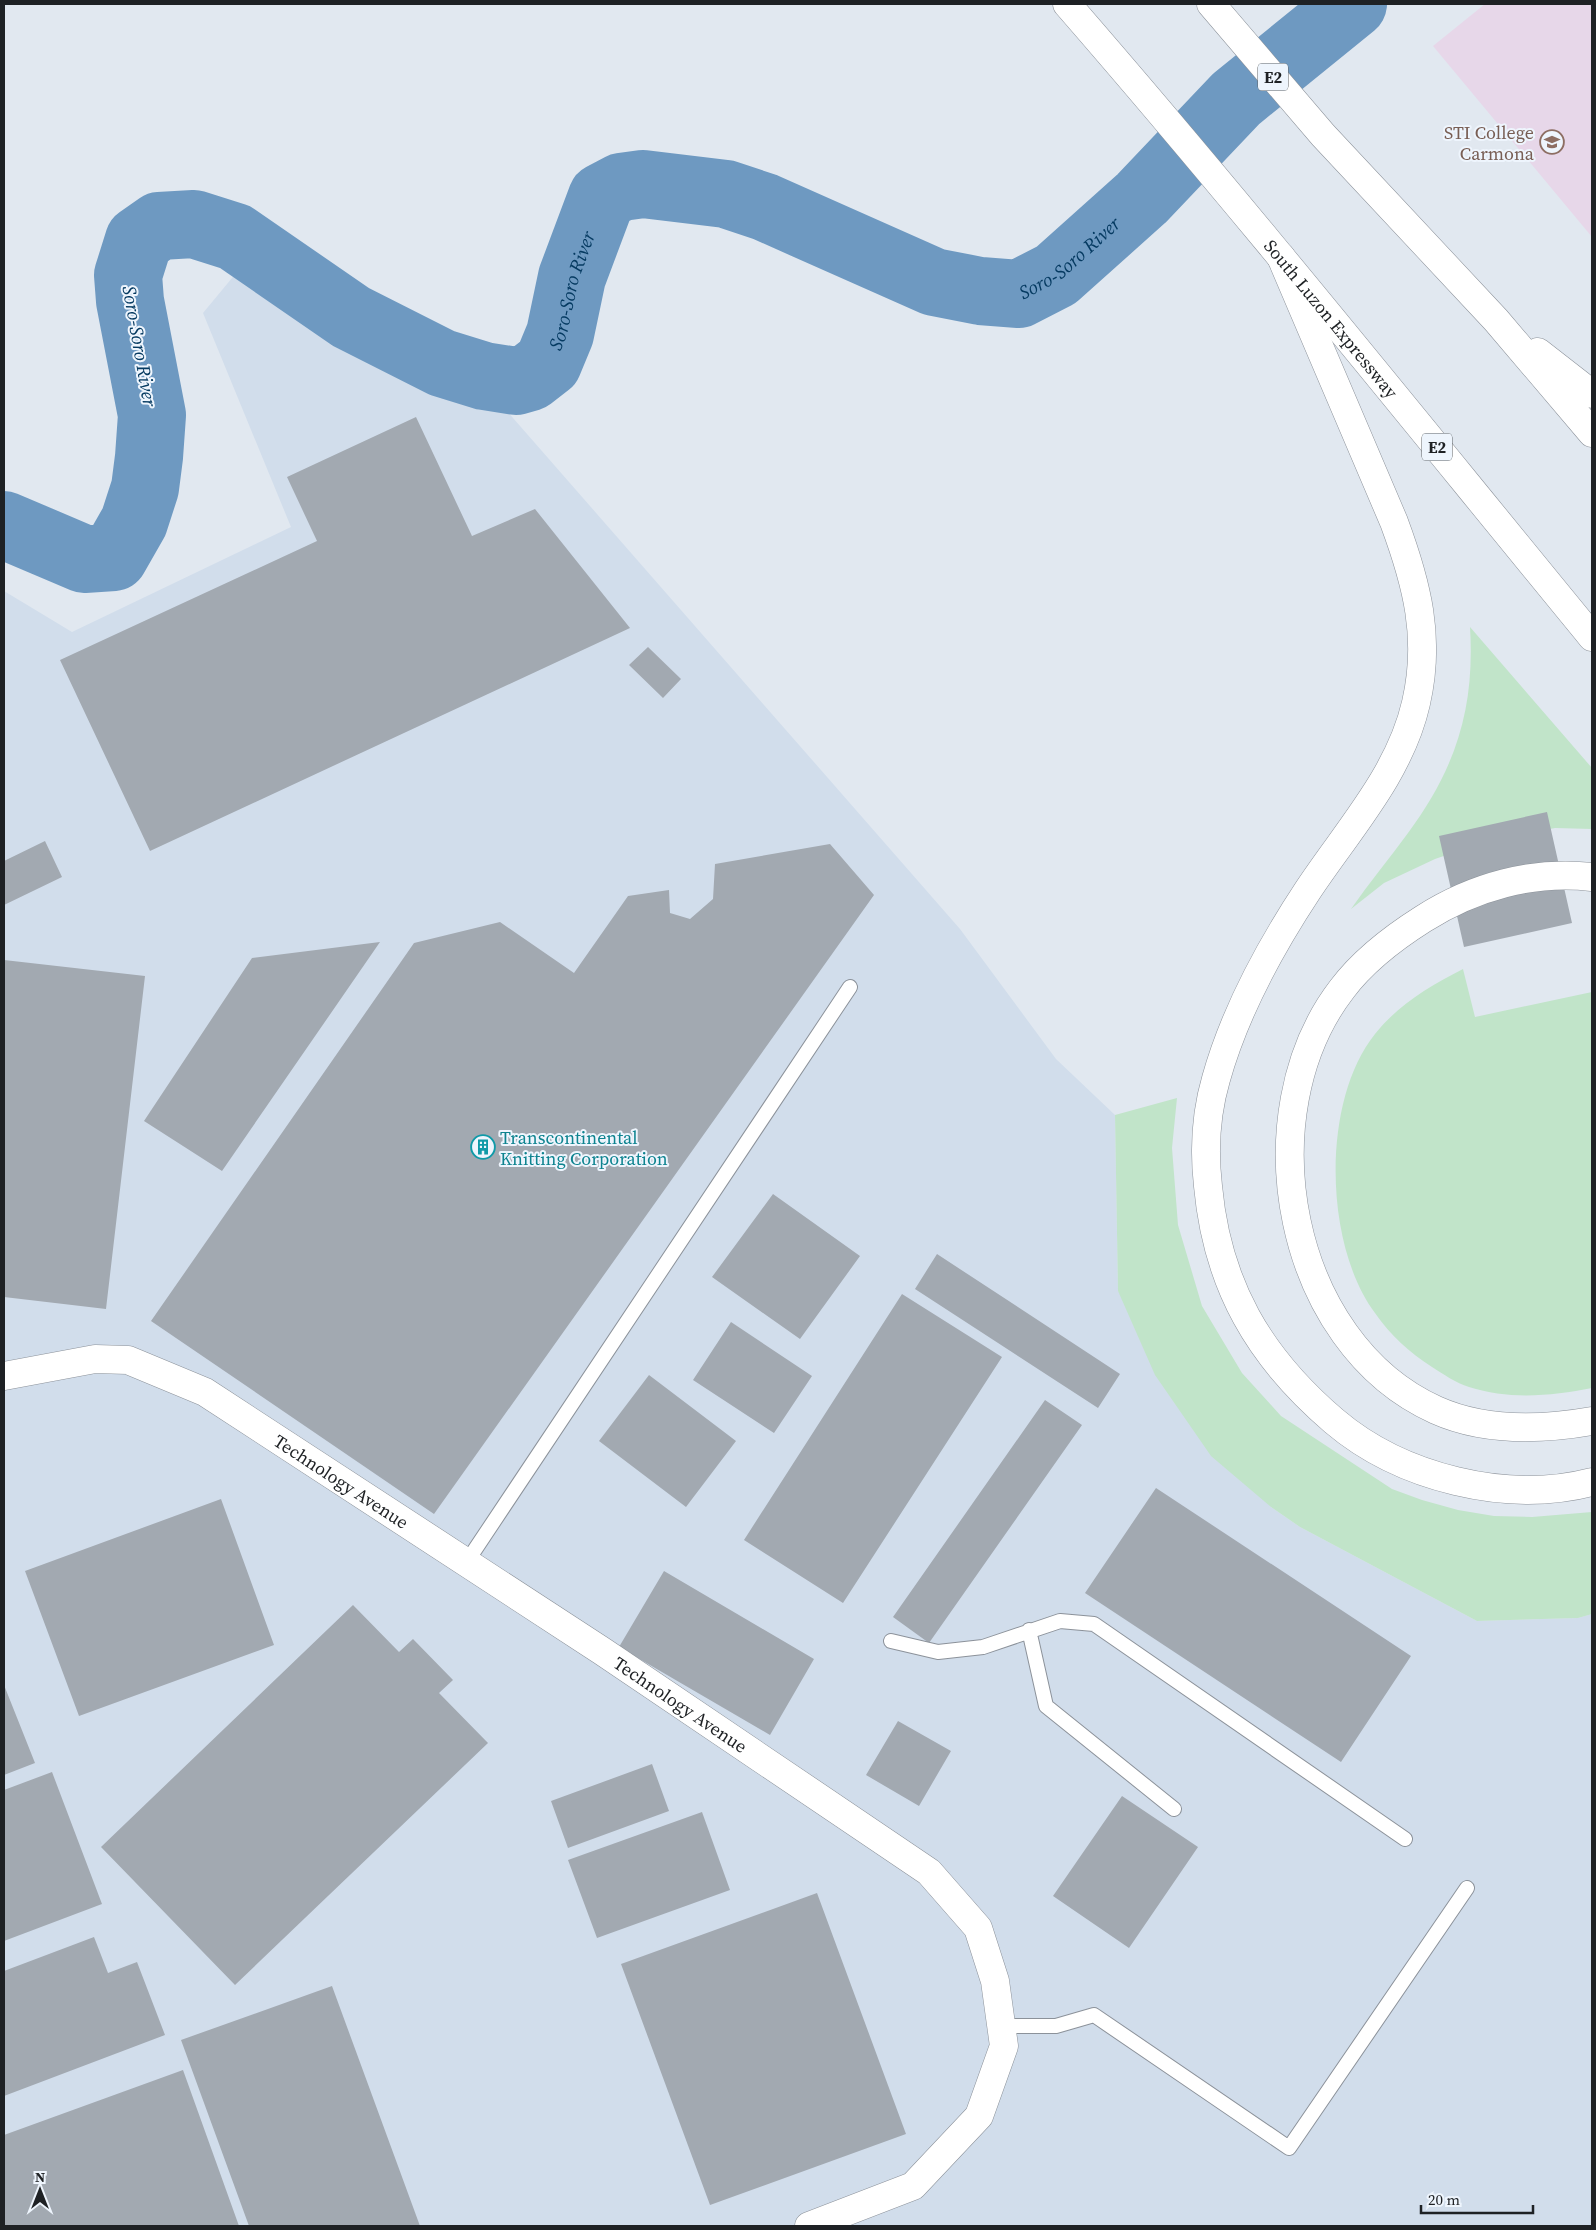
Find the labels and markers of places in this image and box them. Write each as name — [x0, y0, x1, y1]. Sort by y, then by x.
place label: STI College Carmona — [1444, 120, 1535, 166]
school or university icon: STI College Carmona — [1539, 129, 1565, 155]
place label: Transcontinental Knitting Corporation — [500, 1125, 668, 1171]
building icon: Transcontinental Knitting Corporation — [470, 1134, 496, 1160]

